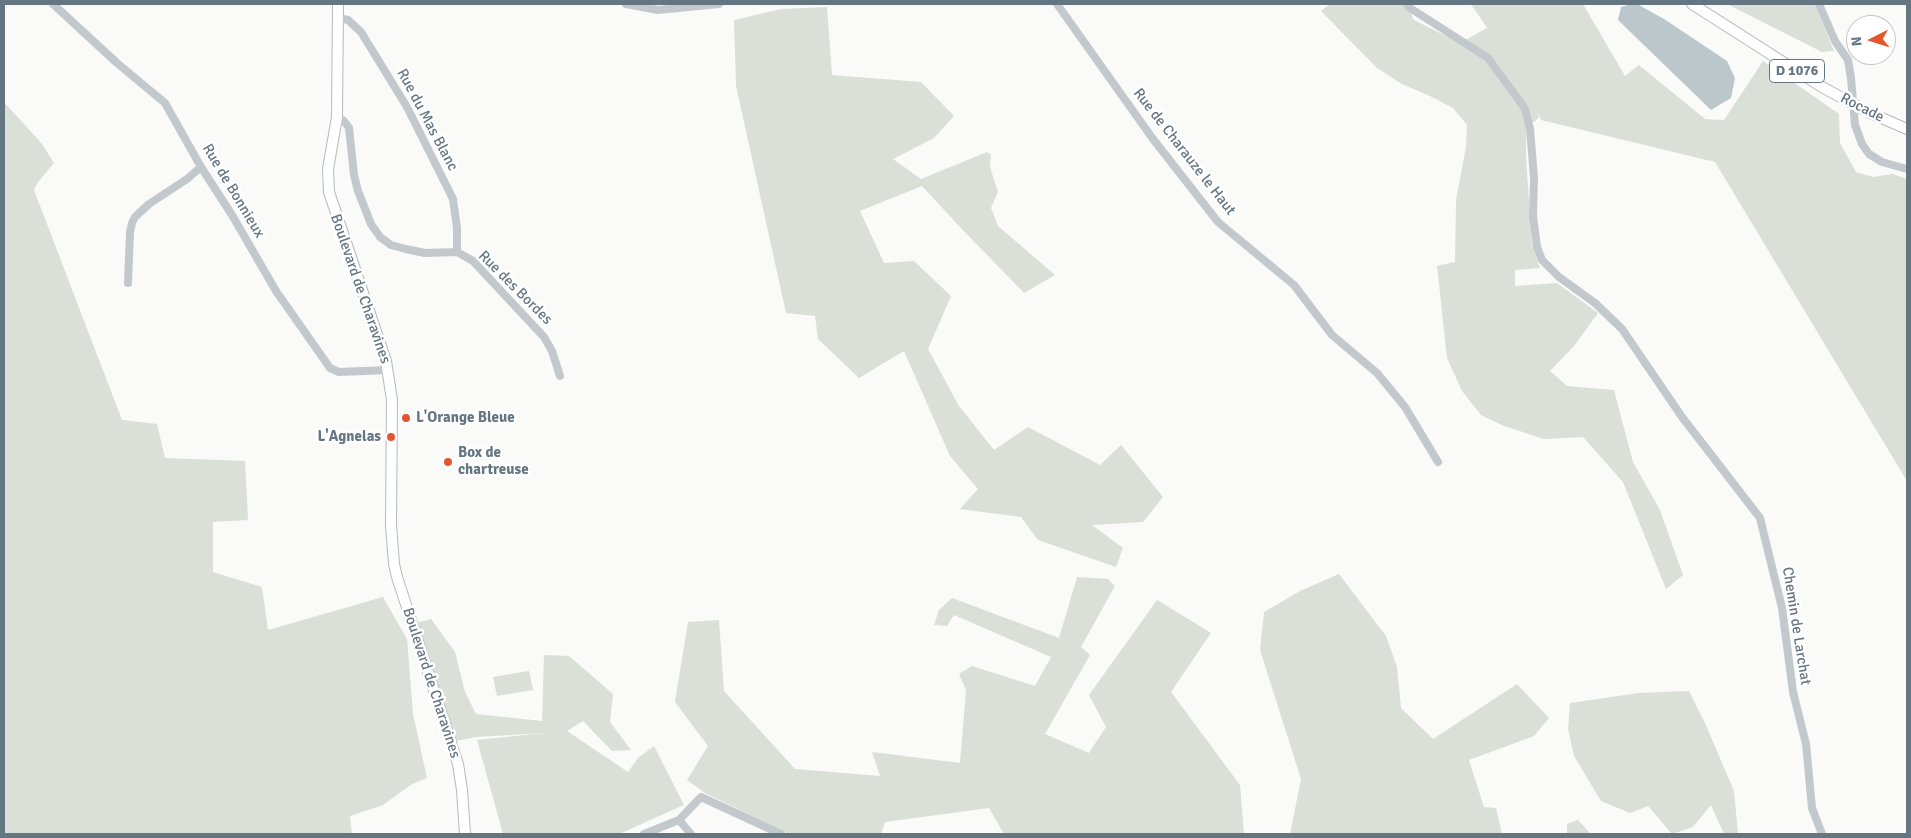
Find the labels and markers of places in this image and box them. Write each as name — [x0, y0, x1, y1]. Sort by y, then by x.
place label: L'Orange Bleue — [416, 409, 515, 427]
marker: L'Orange Bleue — [400, 412, 412, 424]
place label: L'Agnelas — [317, 428, 381, 446]
marker: L'Agnelas — [385, 431, 397, 443]
place label: Box de chartreuse — [458, 444, 529, 479]
marker: Box de chartreuse — [442, 456, 454, 468]

